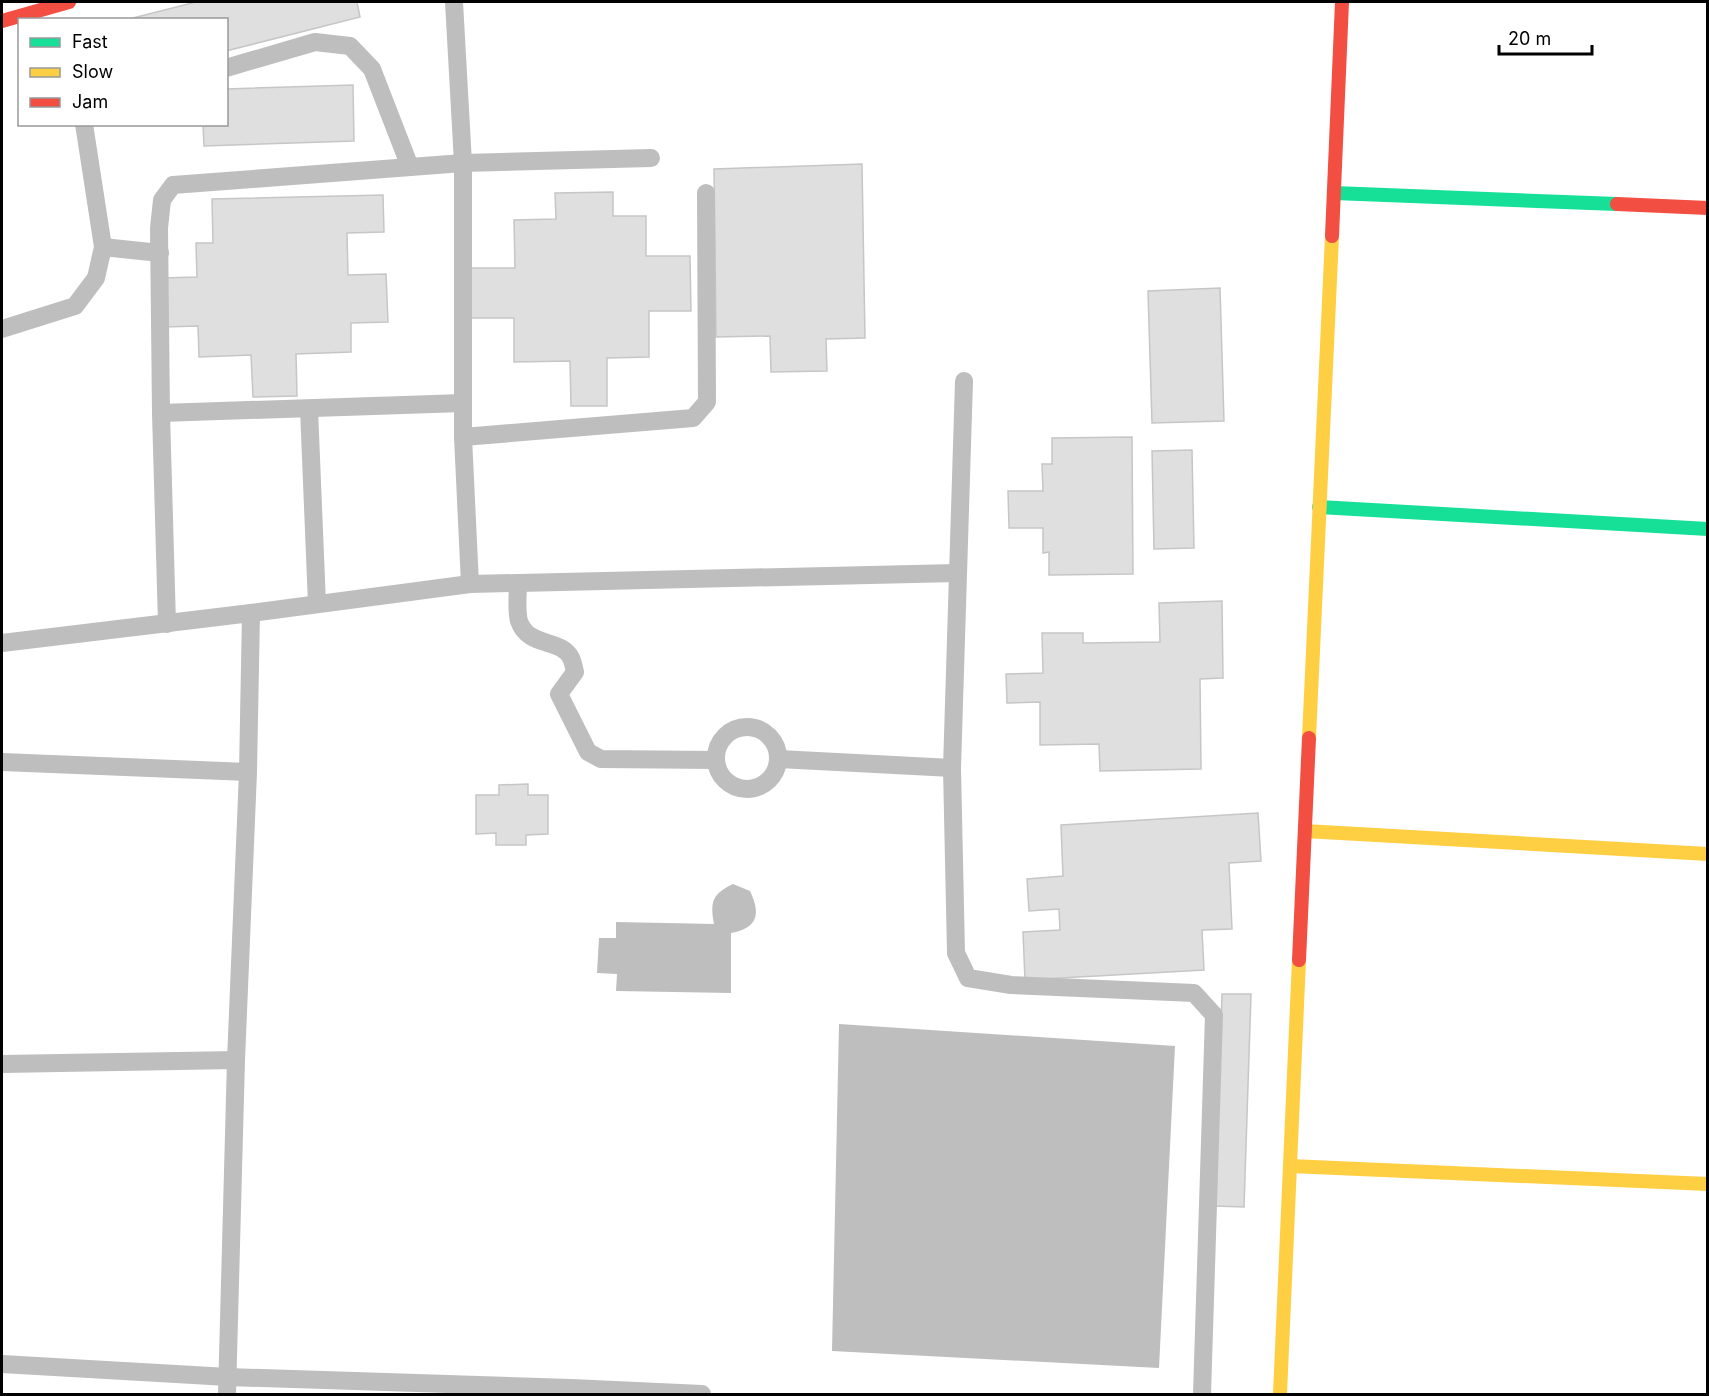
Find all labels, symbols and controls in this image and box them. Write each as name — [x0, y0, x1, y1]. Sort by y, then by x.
legend — [18, 18, 228, 126]
scale bar — [1499, 18, 1592, 56]
text: 20 m — [1508, 28, 1551, 49]
text: Fast — [72, 31, 108, 52]
text: Slow — [72, 61, 113, 82]
text: Jam — [72, 91, 108, 112]

